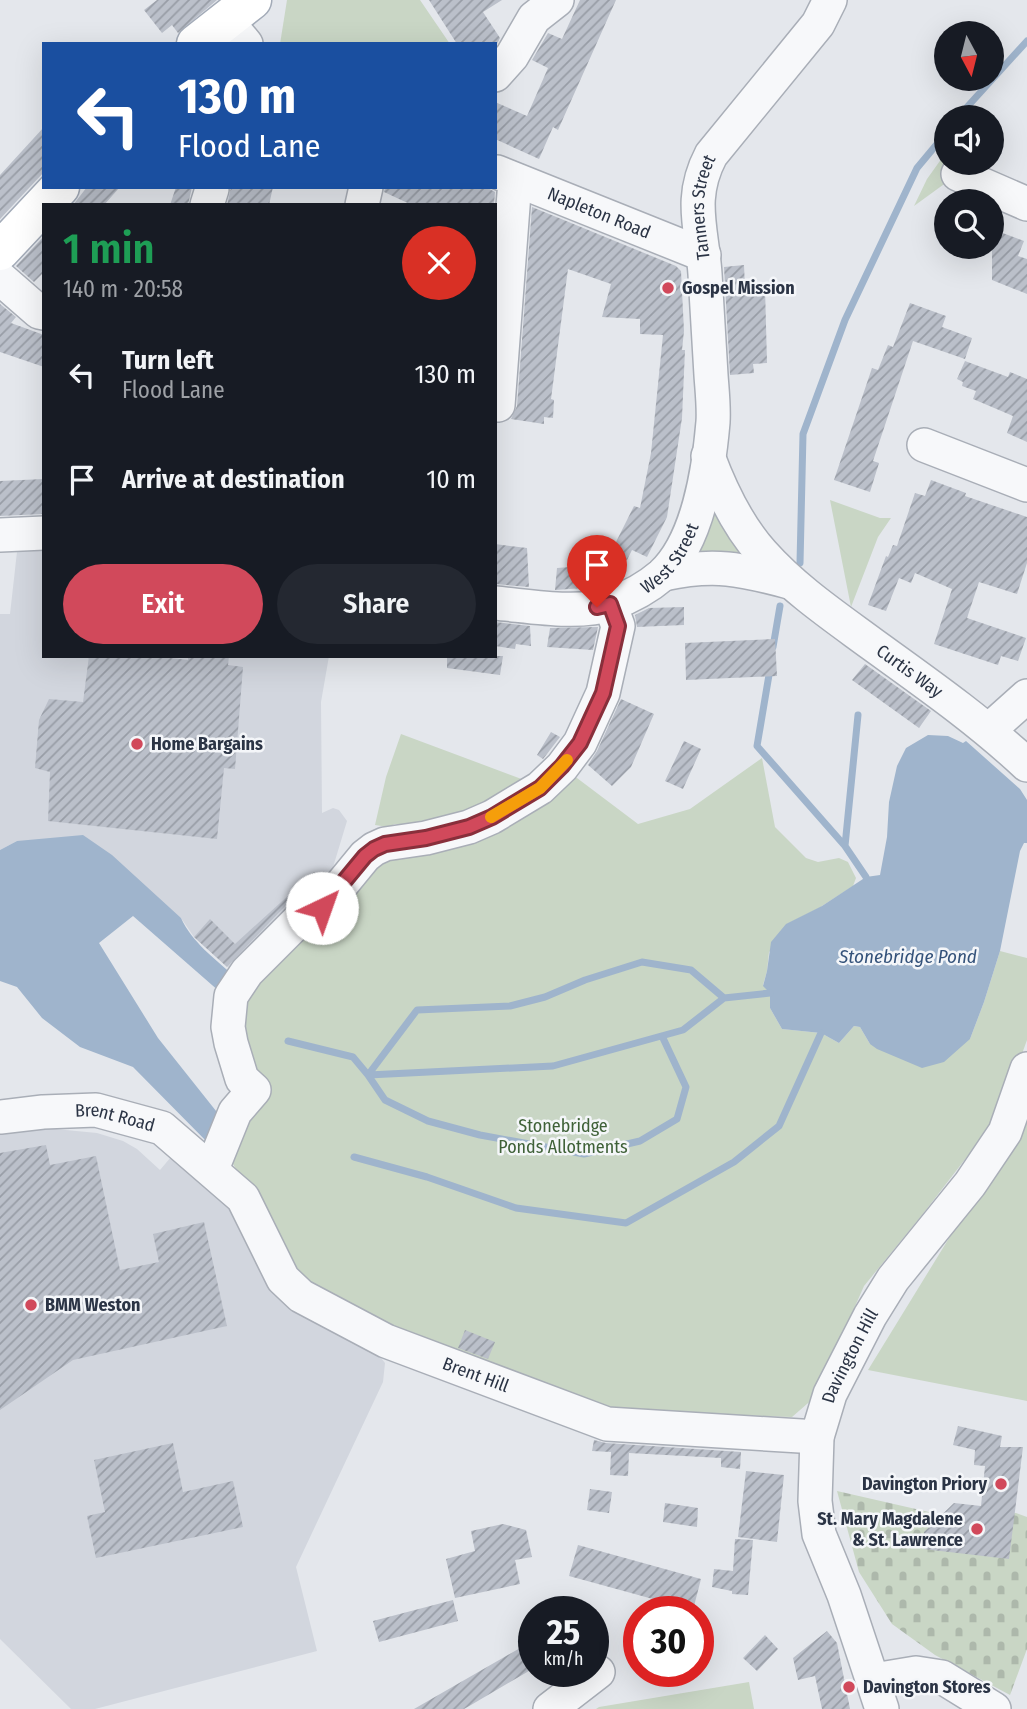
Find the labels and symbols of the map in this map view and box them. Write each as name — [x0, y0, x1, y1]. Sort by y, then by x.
north arrow — [934, 21, 1004, 91]
street label: Tanners Street — [687, 151, 721, 261]
street label: Napleton Road — [544, 182, 654, 243]
place label: Gospel Mission — [682, 277, 795, 299]
marker: Gospel Mission — [660, 280, 676, 296]
street label: West Street — [637, 520, 703, 598]
pin — [567, 535, 627, 607]
street label: Curtis Way — [872, 640, 947, 703]
place label: Home Bargains — [151, 733, 263, 755]
marker: Home Bargains — [129, 736, 145, 752]
position arrow — [285, 871, 359, 945]
water label: Stonebridge Pond — [838, 945, 977, 968]
street label: Brent Road — [75, 1099, 157, 1137]
park label: Stonebridge Ponds Allotments — [498, 1115, 628, 1158]
place label: BMM Weston — [45, 1294, 141, 1316]
marker: BMM Weston — [23, 1297, 39, 1313]
street label: Davington Hill — [817, 1304, 883, 1406]
street label: Brent Hill — [440, 1352, 512, 1397]
place label: Davington Priory — [862, 1473, 987, 1495]
marker: Davington Priory — [993, 1476, 1009, 1492]
place label: St. Mary Magdalene & St. Lawrence — [817, 1508, 963, 1551]
marker: St. Mary Magdalene & St. Lawrence — [969, 1521, 985, 1537]
speed limit sign: 30 — [623, 1596, 714, 1687]
place label: Davington Stores — [863, 1676, 991, 1698]
marker: Davington Stores — [841, 1679, 857, 1695]

